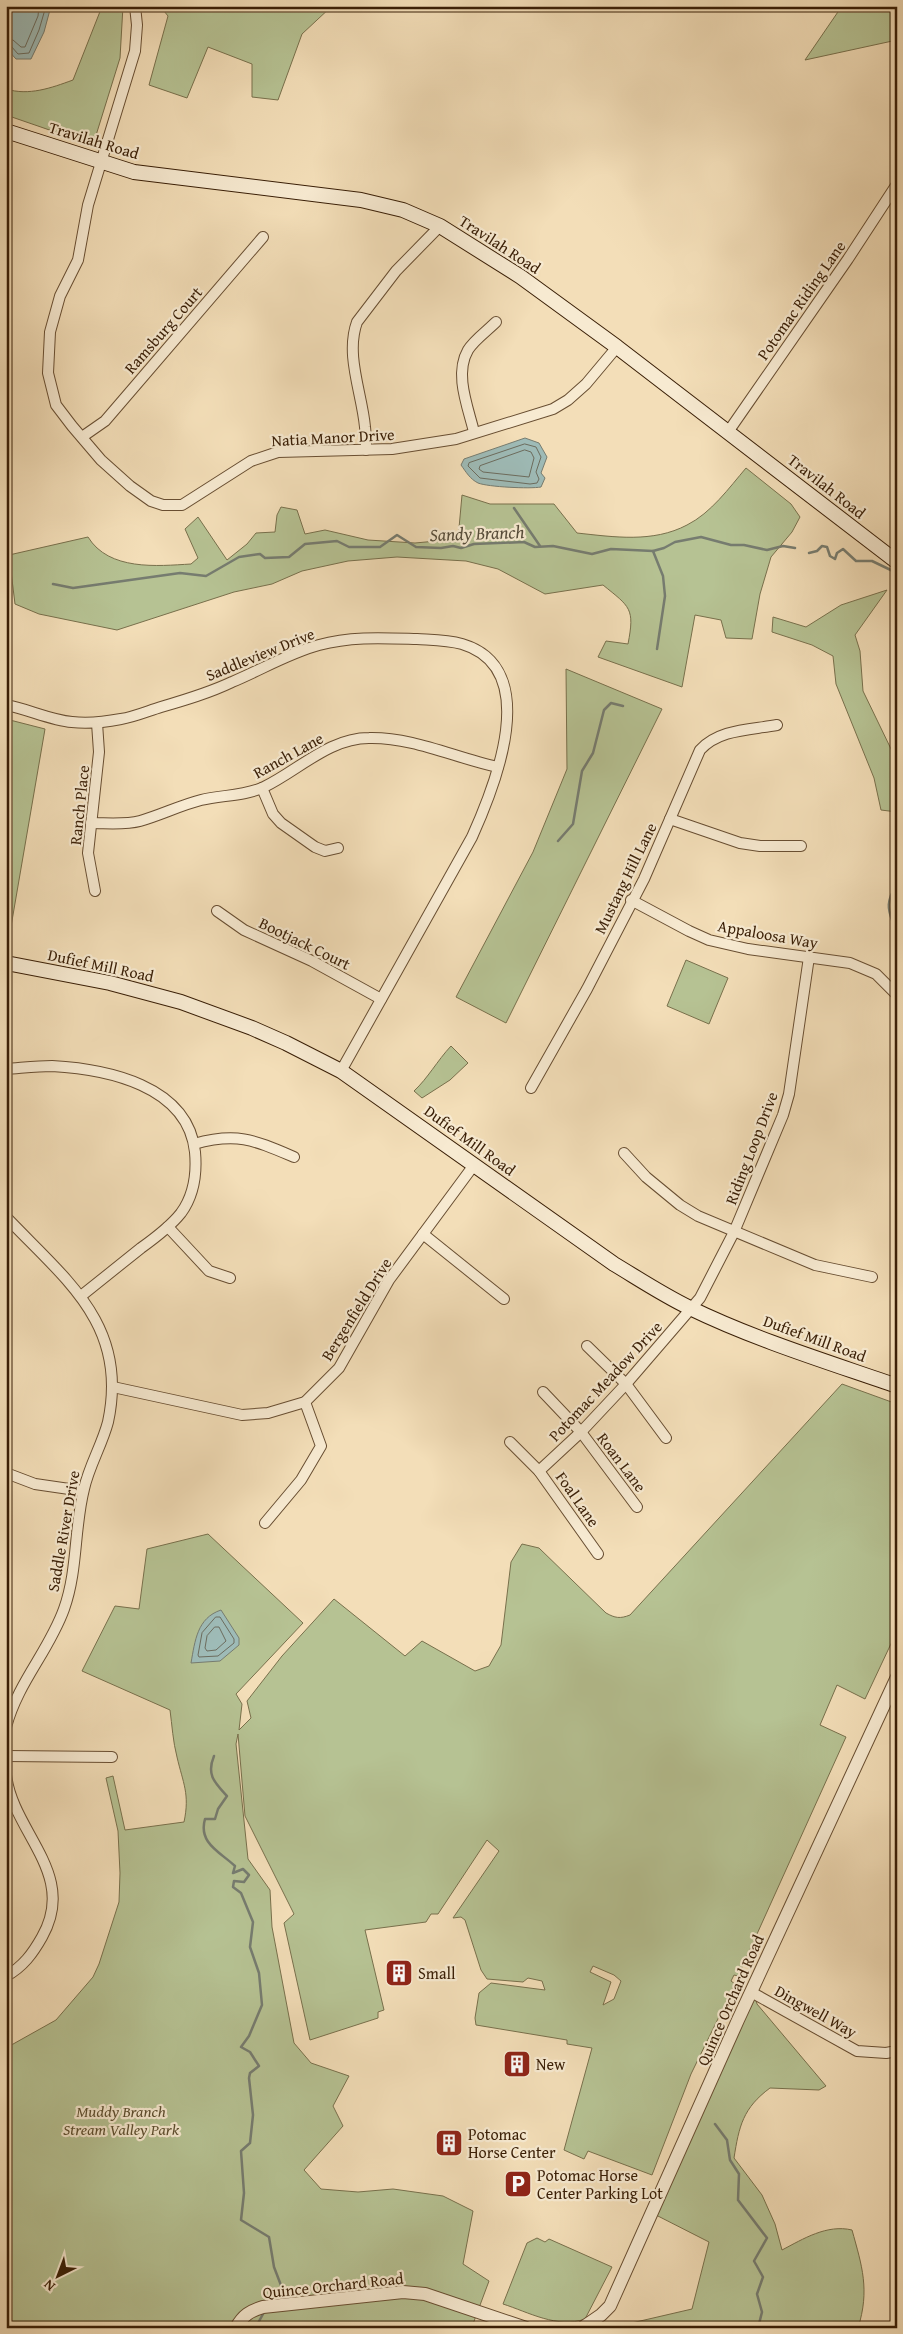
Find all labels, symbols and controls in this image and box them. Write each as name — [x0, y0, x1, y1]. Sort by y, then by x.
street label: Travilah Road — [46, 115, 143, 165]
street label: Travilah Road — [454, 209, 546, 280]
street label: Potomac Riding Lane — [751, 235, 851, 365]
street label: Ramsburg Court — [118, 281, 208, 379]
street label: Natia Manor Drive — [271, 422, 395, 452]
street label: Travilah Road — [783, 448, 871, 524]
water label: Sandy Branch — [429, 518, 525, 548]
street label: Saddleview Drive — [202, 621, 318, 687]
street label: Ranch Lane — [249, 726, 327, 784]
street label: Ranch Place — [63, 764, 95, 846]
street label: Mustang Hill Lane — [588, 818, 662, 938]
street label: Bootjack Court — [255, 910, 355, 976]
street label: Appaloosa Way — [716, 913, 820, 955]
street label: Dufief Mill Road — [46, 942, 157, 988]
street label: Riding Loop Drive — [718, 1088, 784, 1208]
street label: Dufief Mill Road — [419, 1099, 521, 1182]
street label: Bergenfield Drive — [315, 1253, 397, 1365]
street label: Dufief Mill Road — [760, 1308, 870, 1368]
street label: Potomac Meadow Drive — [543, 1315, 667, 1447]
street label: Roan Lane — [592, 1427, 652, 1497]
street label: Foal Lane — [550, 1466, 606, 1532]
street label: Saddle River Drive — [41, 1468, 85, 1594]
street label: Quince Orchard Road — [690, 1930, 770, 2069]
building icon: Small — [384, 1958, 414, 1988]
place label: Small — [418, 1961, 456, 1985]
street label: Dingwell Way — [771, 1979, 862, 2044]
building icon: New — [502, 2049, 532, 2079]
place label: New — [536, 2052, 566, 2076]
park label: Muddy Branch Stream Valley Park — [63, 2099, 180, 2141]
place label: Potomac Horse Center — [468, 2122, 556, 2164]
building icon: Potomac Horse Center — [434, 2128, 464, 2158]
place label: Potomac Horse Center Parking Lot — [537, 2163, 663, 2205]
parking icon: Potomac Horse Center Parking Lot — [503, 2169, 533, 2199]
north arrow — [32, 2252, 82, 2302]
street label: Quince Orchard Road — [261, 2266, 405, 2304]
text: N — [39, 2275, 59, 2296]

